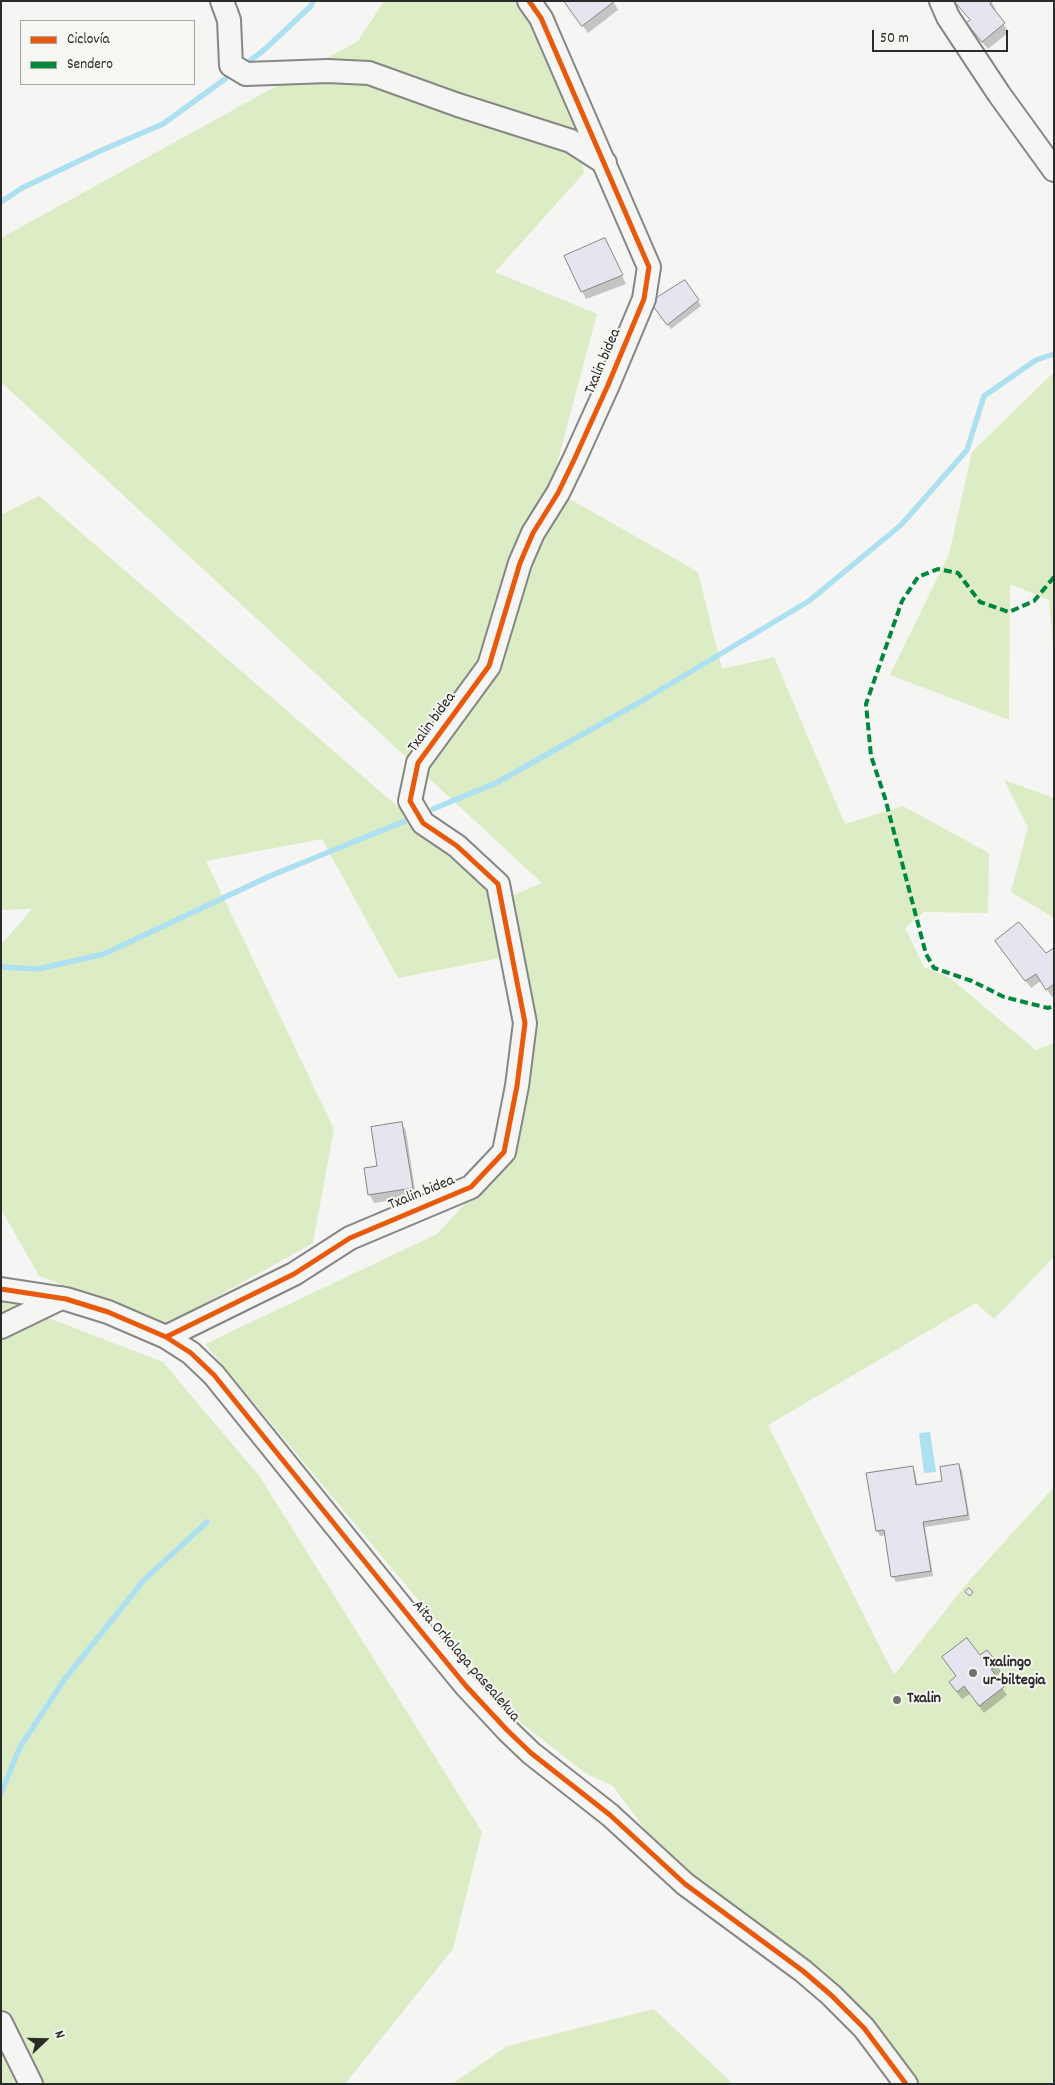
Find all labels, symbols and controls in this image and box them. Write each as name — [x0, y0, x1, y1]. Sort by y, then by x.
legend — [20, 20, 195, 85]
scale bar — [875, 20, 1011, 52]
text: 50 m — [880, 28, 909, 50]
text: Ciclovía — [67, 29, 109, 51]
text: Sendero — [67, 54, 113, 76]
street label: Txalin bidea — [582, 326, 626, 398]
street label: Txalin bidea — [405, 689, 461, 757]
street label: Txalin bidea — [386, 1172, 458, 1216]
street label: Aita Orkolaga pasealekua — [407, 1597, 523, 1727]
place label: Txalingo ur-biltegia — [983, 1654, 1045, 1692]
marker: Txalingo ur-biltegia — [967, 1667, 979, 1679]
place label: Txalin — [907, 1690, 941, 1710]
marker: Txalin — [891, 1694, 903, 1706]
north arrow — [20, 2015, 70, 2065]
text: N — [48, 2028, 70, 2041]

